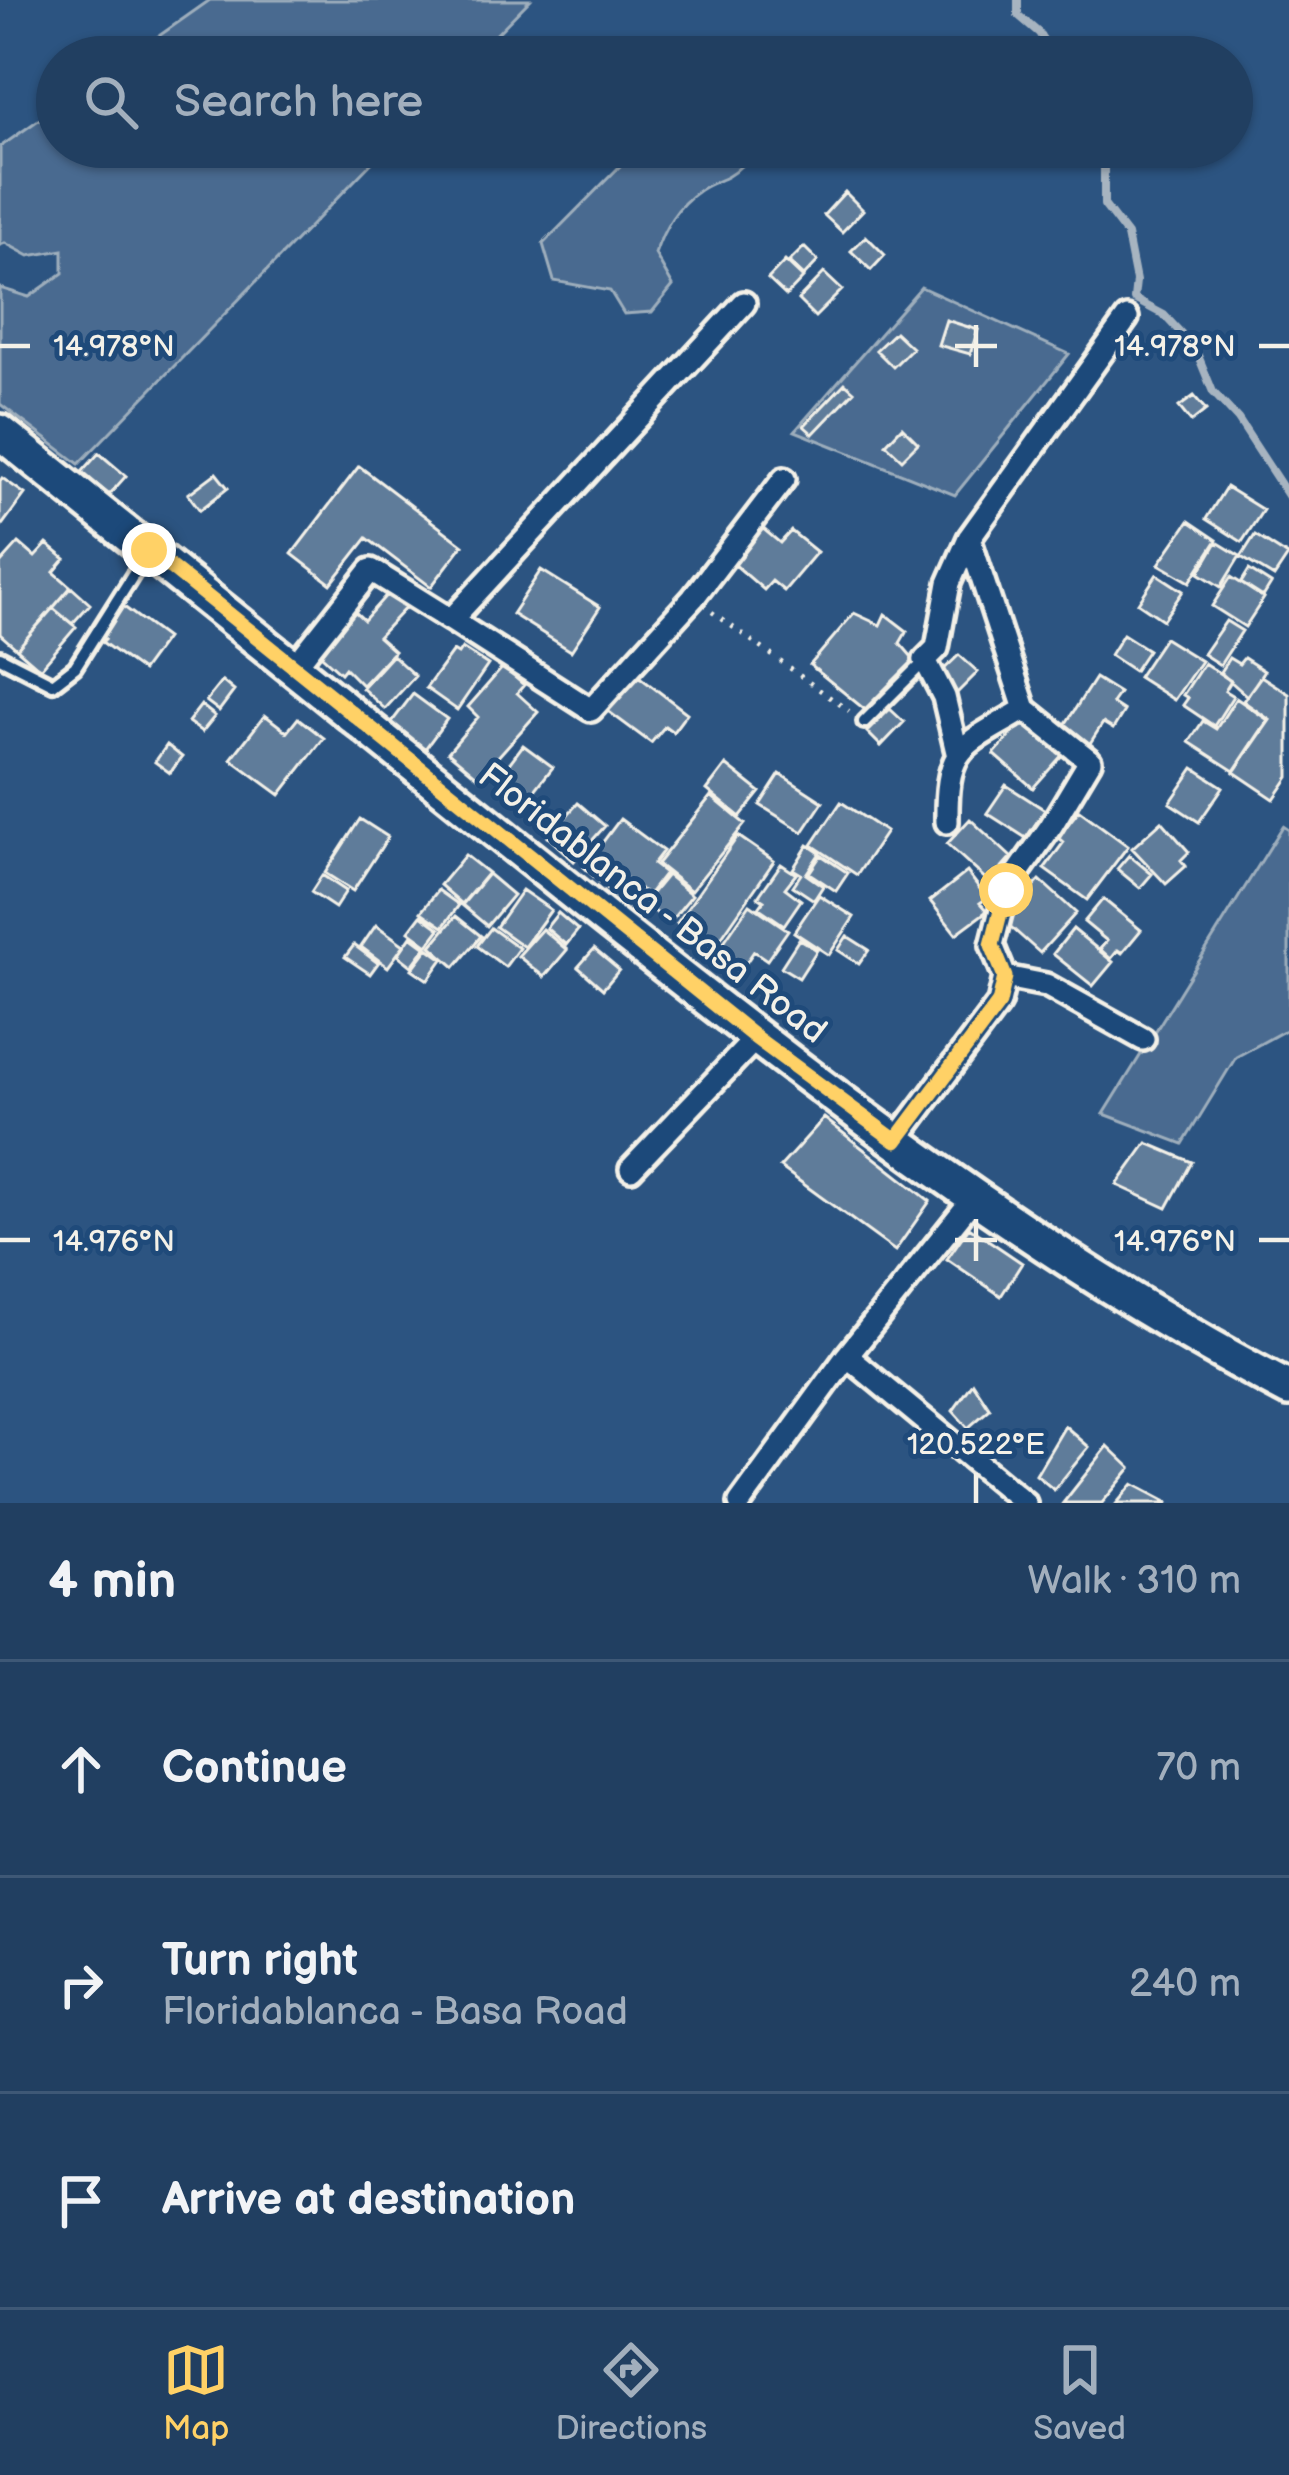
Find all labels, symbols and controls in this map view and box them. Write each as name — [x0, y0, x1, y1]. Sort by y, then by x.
search box — [36, 36, 1253, 168]
icon: search — [78, 69, 144, 135]
text: Search here — [174, 75, 423, 130]
text: 14.978°N — [53, 329, 175, 365]
text: 14.978°N — [1114, 329, 1236, 365]
route end — [122, 523, 176, 577]
street label: Floridablanca - Basa Road — [469, 755, 835, 1053]
route start — [979, 863, 1033, 917]
text: 14.976°N — [53, 1224, 175, 1260]
text: 14.976°N — [1114, 1224, 1236, 1260]
text: 120.522°E — [907, 1427, 1045, 1463]
text: 4 min — [48, 1551, 176, 1612]
text: Walk · 310 m — [1028, 1558, 1241, 1605]
icon: ahead — [48, 1736, 114, 1802]
text: Continue — [162, 1741, 347, 1796]
text: 70 m — [1156, 1745, 1241, 1792]
text: Turn right — [162, 1934, 358, 1989]
icon: right — [48, 1952, 114, 2018]
text: 240 m — [1129, 1961, 1241, 2008]
text: Floridablanca - Basa Road — [162, 1989, 628, 2036]
icon: arrive — [48, 2168, 114, 2234]
text: Arrive at destination — [162, 2173, 575, 2228]
tab: Map — [163, 2337, 229, 2449]
tab: Directions — [556, 2337, 707, 2449]
tab: Saved — [1033, 2337, 1126, 2449]

